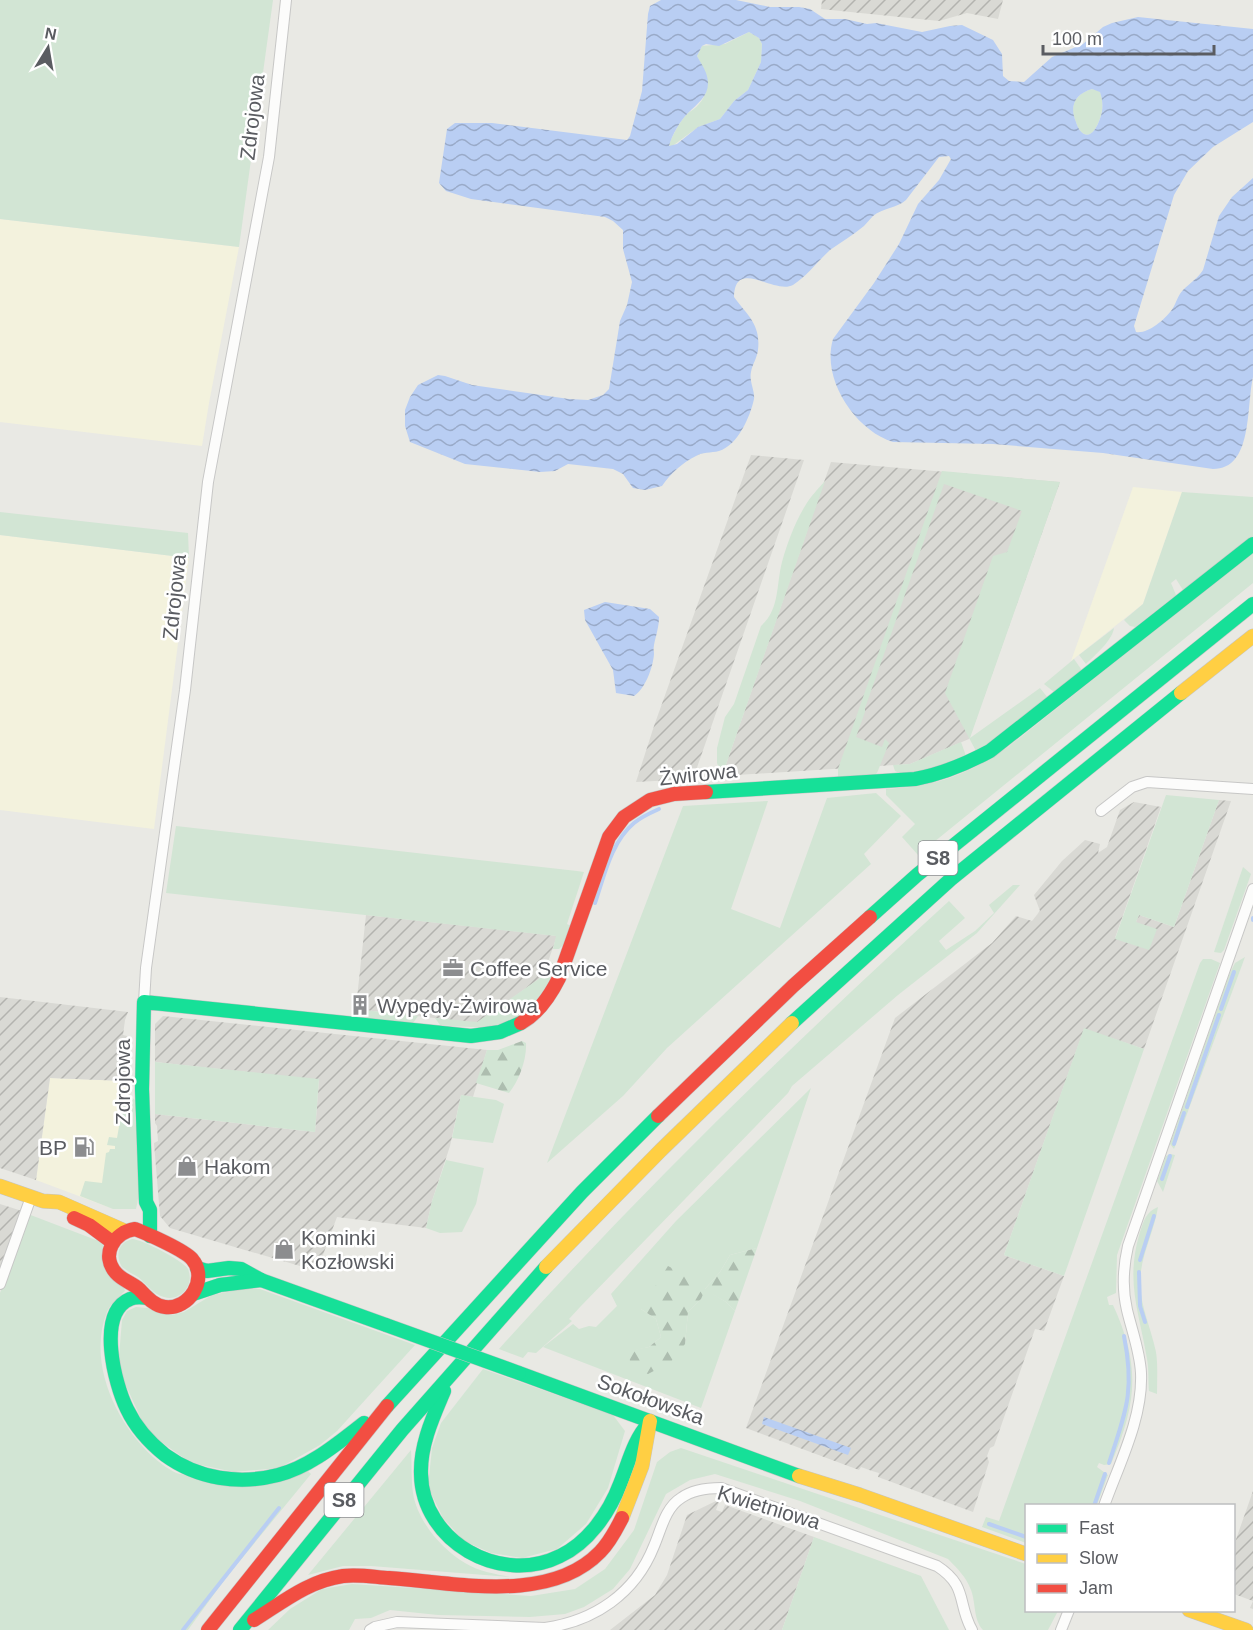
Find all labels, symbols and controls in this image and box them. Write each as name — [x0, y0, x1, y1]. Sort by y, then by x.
north arrow — [18, 18, 78, 78]
scale bar — [1043, 18, 1214, 56]
text: N — [43, 24, 58, 43]
text: 100 m — [1052, 29, 1102, 49]
street label: Zdrojowa — [235, 72, 269, 161]
street label: Zdrojowa — [158, 553, 190, 641]
street label: Żwirowa — [658, 758, 738, 790]
road number: S8 — [918, 841, 958, 875]
office icon: Coffee Service — [441, 956, 465, 980]
place label: Coffee Service — [470, 957, 607, 980]
building icon: Wypędy-Żwirowa — [348, 993, 372, 1017]
place label: Wypędy-Żwirowa — [377, 994, 538, 1017]
street label: Zdrojowa — [111, 1038, 134, 1125]
fuel station icon: BP — [72, 1135, 96, 1159]
place label: BP — [39, 1136, 67, 1159]
shop icon: Hakom — [175, 1154, 199, 1178]
place label: Hakom — [204, 1155, 271, 1178]
place label: Kominki Kozłowski — [301, 1226, 394, 1273]
shop icon: Kominki Kozłowski — [272, 1237, 296, 1261]
street label: Sokołowska — [594, 1369, 708, 1429]
street label: Kwietniowa — [715, 1480, 823, 1534]
road number: S8 — [324, 1483, 364, 1517]
legend — [1025, 1504, 1235, 1612]
text: Fast — [1079, 1518, 1114, 1538]
text: Slow — [1079, 1548, 1119, 1568]
text: Jam — [1079, 1578, 1113, 1598]

